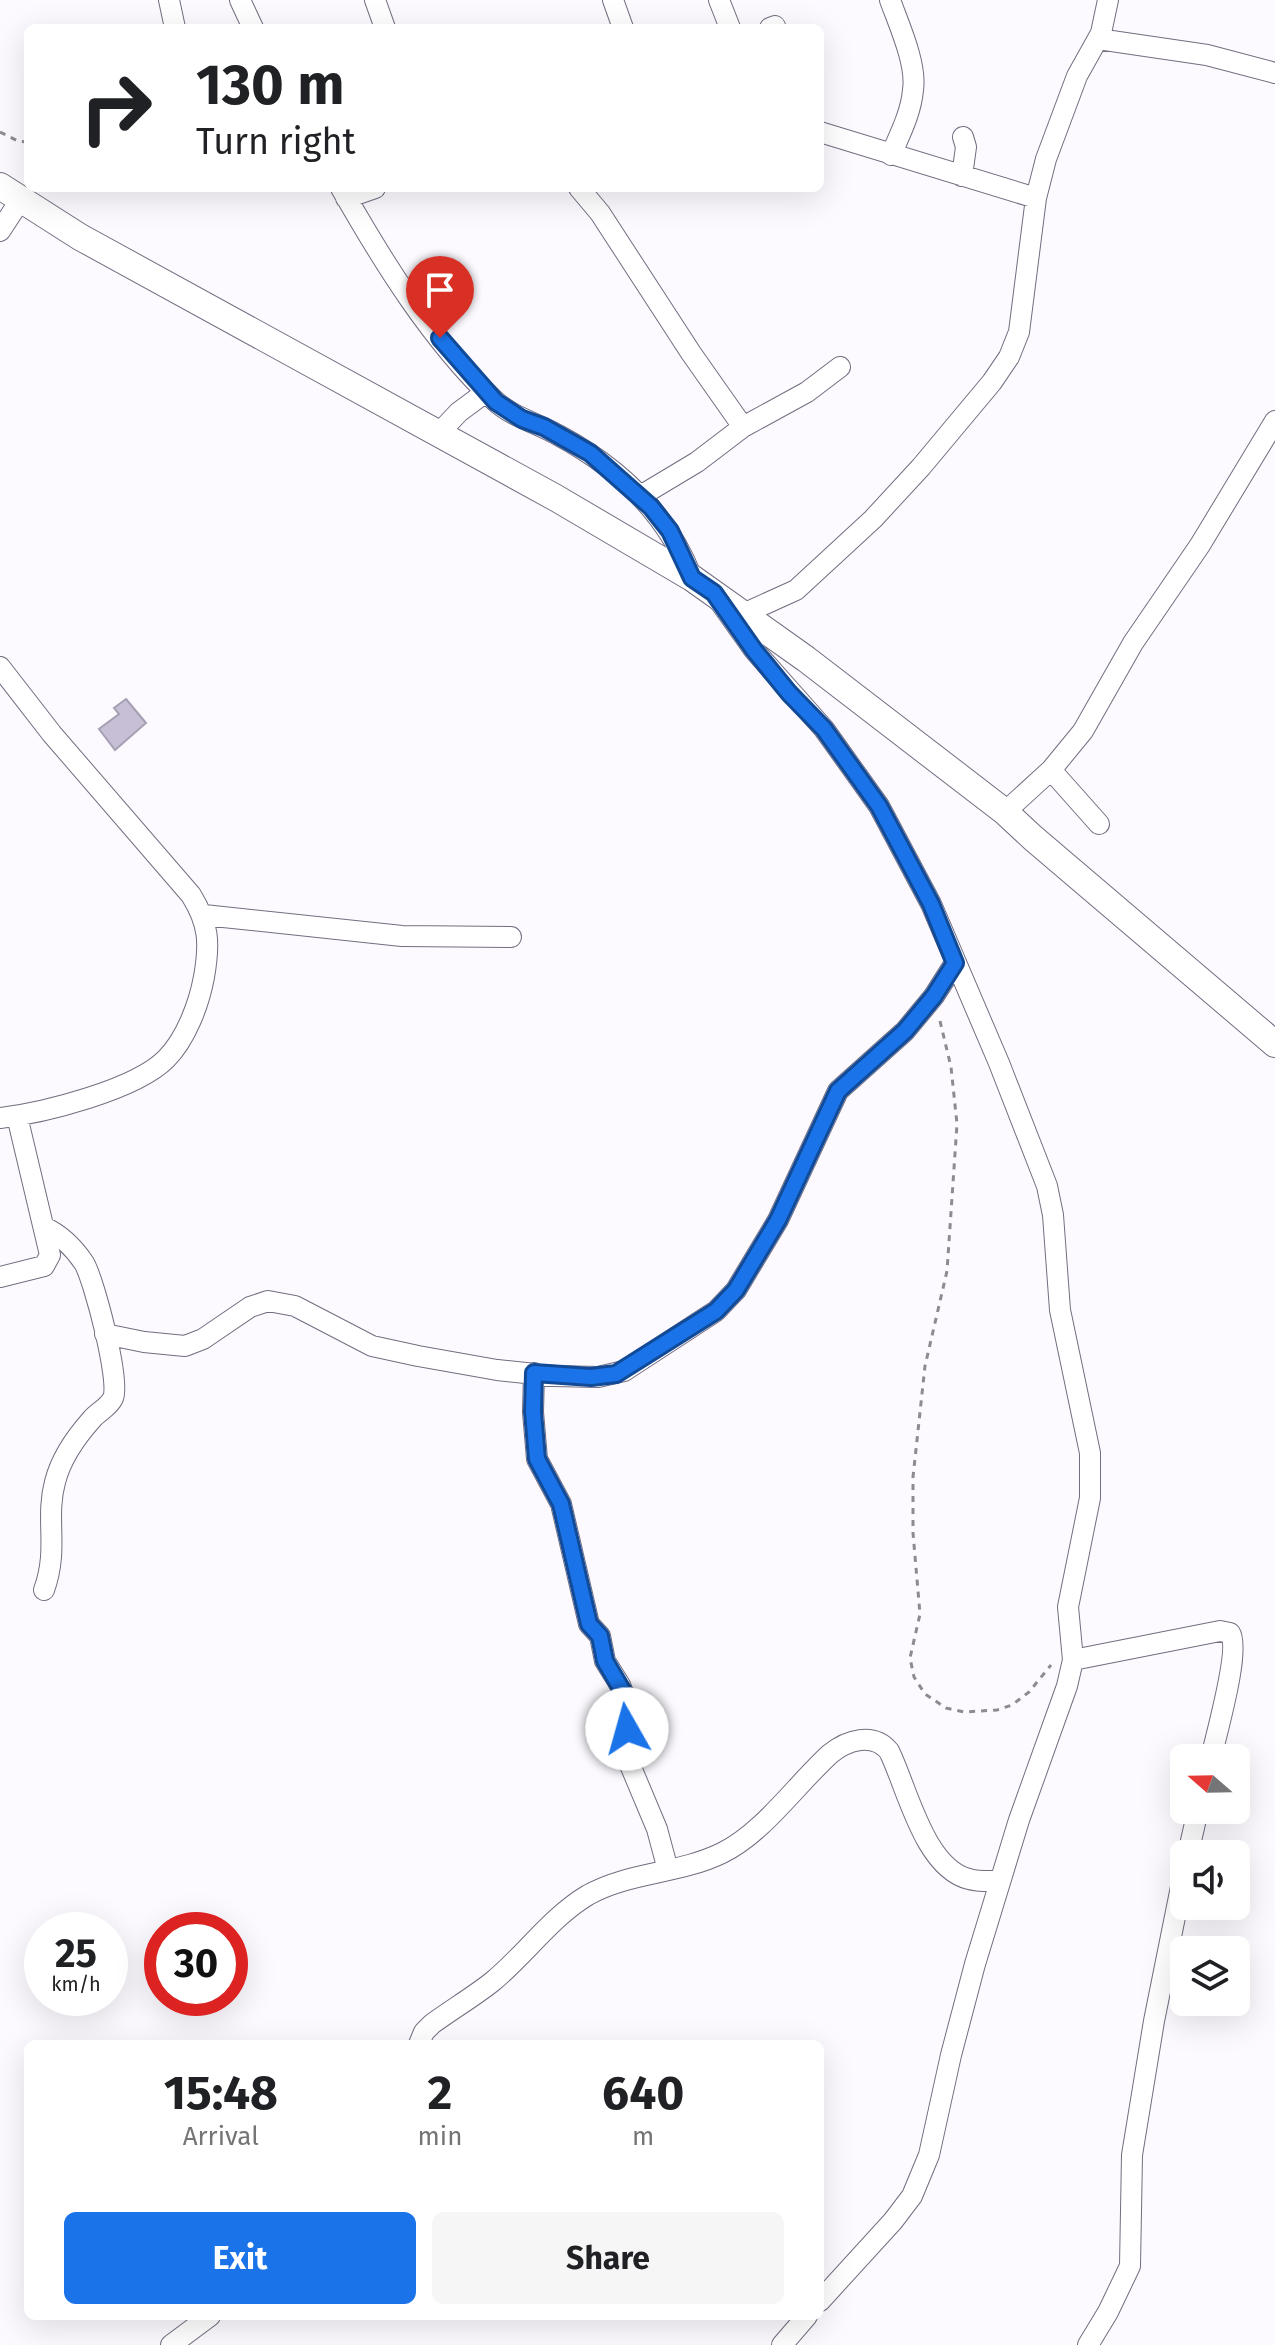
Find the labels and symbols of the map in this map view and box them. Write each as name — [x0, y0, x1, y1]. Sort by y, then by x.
pin — [406, 256, 474, 338]
position arrow — [585, 1687, 669, 1771]
north arrow — [1170, 1744, 1250, 1824]
speed limit sign: 30 — [144, 1912, 248, 2016]

